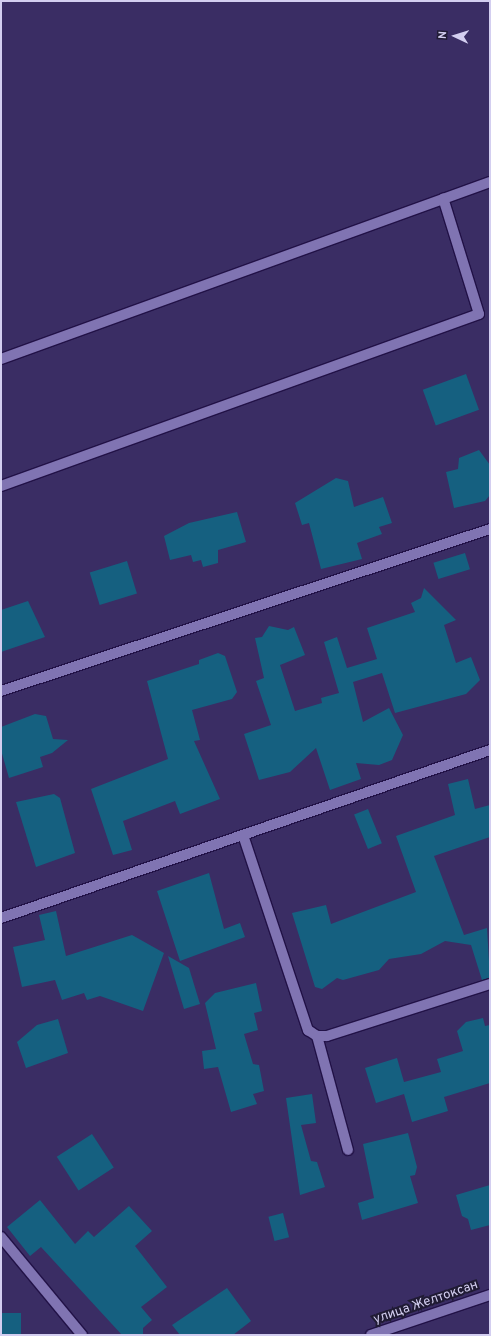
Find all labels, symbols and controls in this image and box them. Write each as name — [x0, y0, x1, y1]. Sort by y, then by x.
north arrow — [435, 16, 475, 56]
text: N — [436, 31, 450, 40]
street label: улица Желтоксан — [372, 1278, 480, 1328]

